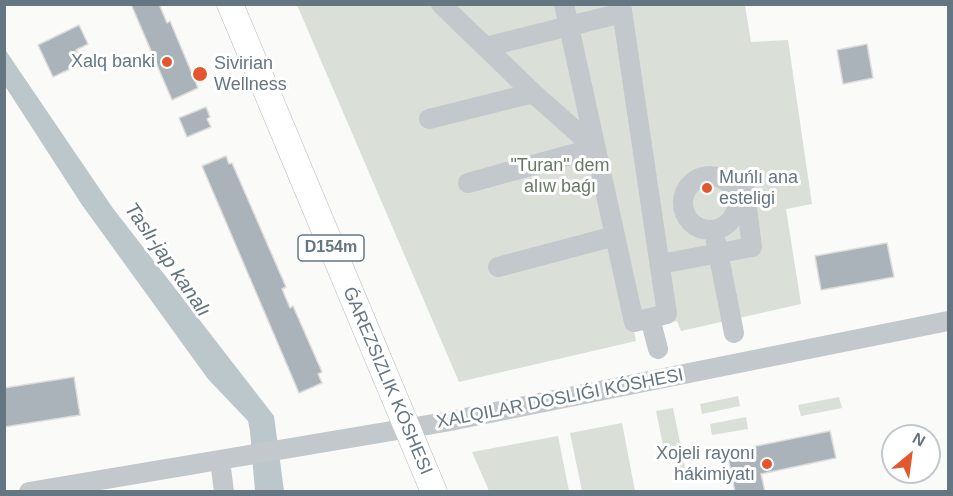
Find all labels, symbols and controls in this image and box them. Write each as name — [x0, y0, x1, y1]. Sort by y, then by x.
place label: Xalq banki — [71, 51, 155, 73]
place label: Sivirian Wellness — [214, 53, 287, 96]
marker: Xalq banki — [160, 55, 174, 69]
marker: Sivirian Wellness — [191, 65, 209, 83]
park label: "Turan" dem alıw baǵı — [510, 155, 610, 198]
place label: Muńlı ana esteligi — [719, 167, 798, 210]
marker: Muńlı ana esteligi — [700, 181, 714, 195]
water label: Taslı-jap kanalı — [119, 198, 215, 322]
road number: D154m — [298, 235, 364, 261]
street label: ǴAREZSIZLIK KÓSHESI — [338, 284, 436, 478]
street label: XALQILAR DOSLIǴI KÓSHESI — [435, 364, 685, 434]
north arrow — [881, 424, 941, 484]
text: N — [910, 429, 928, 450]
place label: Xojeli rayonı hákimiyatı — [656, 443, 755, 486]
marker: Xojeli rayonı hákimiyatı — [760, 457, 774, 471]

